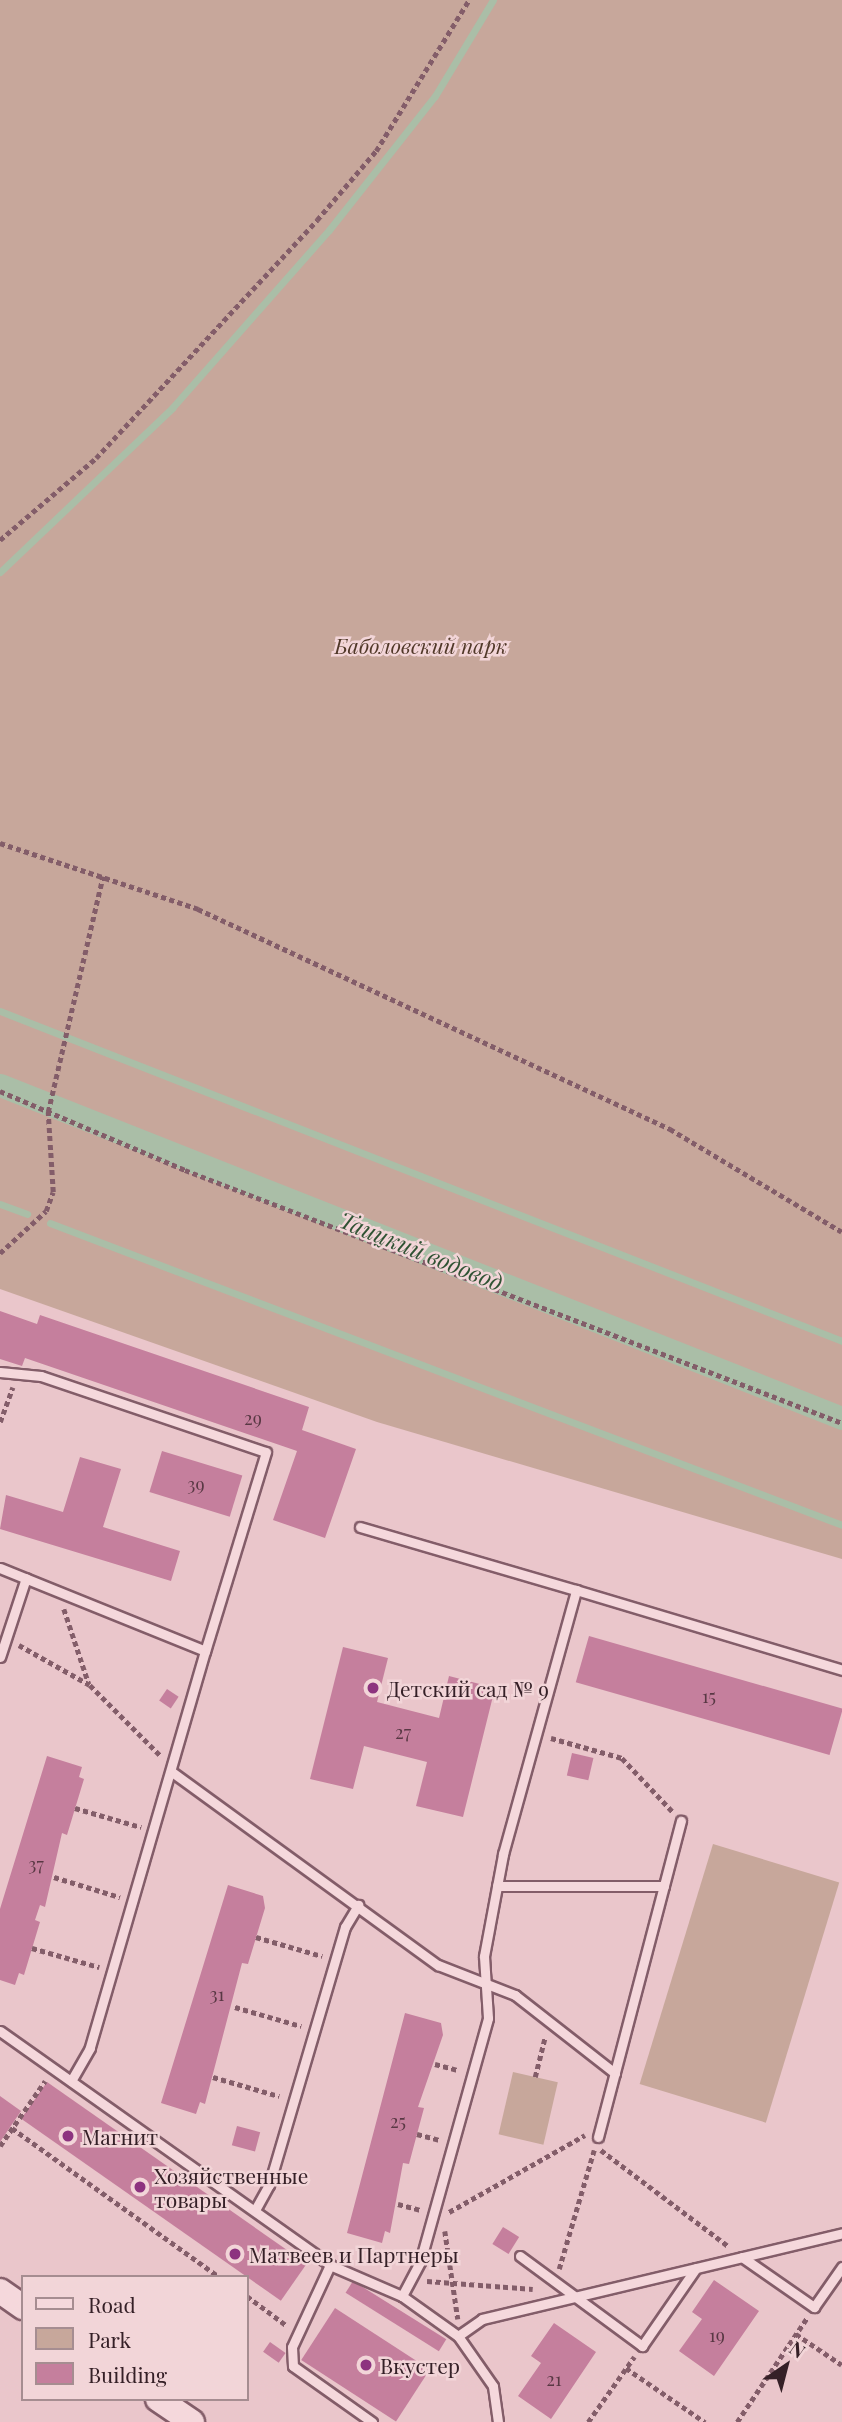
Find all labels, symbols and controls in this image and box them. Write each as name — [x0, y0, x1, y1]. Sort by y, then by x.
park label: Баболовский парк — [334, 632, 508, 658]
water label: Таицкий водовод — [335, 1206, 507, 1296]
house number: 29 — [244, 1407, 262, 1429]
house number: 39 — [187, 1473, 205, 1495]
place label: Детский сад № 9 — [387, 1675, 549, 1701]
marker: Детский сад № 9 — [365, 1680, 381, 1696]
house number: 15 — [702, 1685, 716, 1707]
house number: 27 — [395, 1721, 411, 1743]
house number: 37 — [28, 1853, 44, 1875]
house number: 31 — [210, 1983, 224, 2005]
house number: 25 — [390, 2110, 406, 2132]
place label: Магнит — [82, 2123, 158, 2149]
marker: Магнит — [60, 2128, 76, 2144]
place label: Хозяйственные товары — [154, 2162, 308, 2212]
marker: Хозяйственные товары — [132, 2179, 148, 2195]
place label: Матвеев и Партнеры — [249, 2241, 459, 2267]
marker: Матвеев и Партнеры — [227, 2246, 243, 2262]
legend — [21, 2275, 248, 2401]
text: Road — [88, 2290, 136, 2318]
house number: 19 — [709, 2324, 725, 2346]
text: Park — [88, 2325, 131, 2353]
north arrow — [751, 2331, 821, 2401]
text: N — [785, 2334, 811, 2363]
place label: Вкустер — [380, 2352, 460, 2378]
marker: Вкустер — [358, 2357, 374, 2373]
text: Building — [88, 2360, 167, 2388]
house number: 21 — [546, 2368, 562, 2390]

